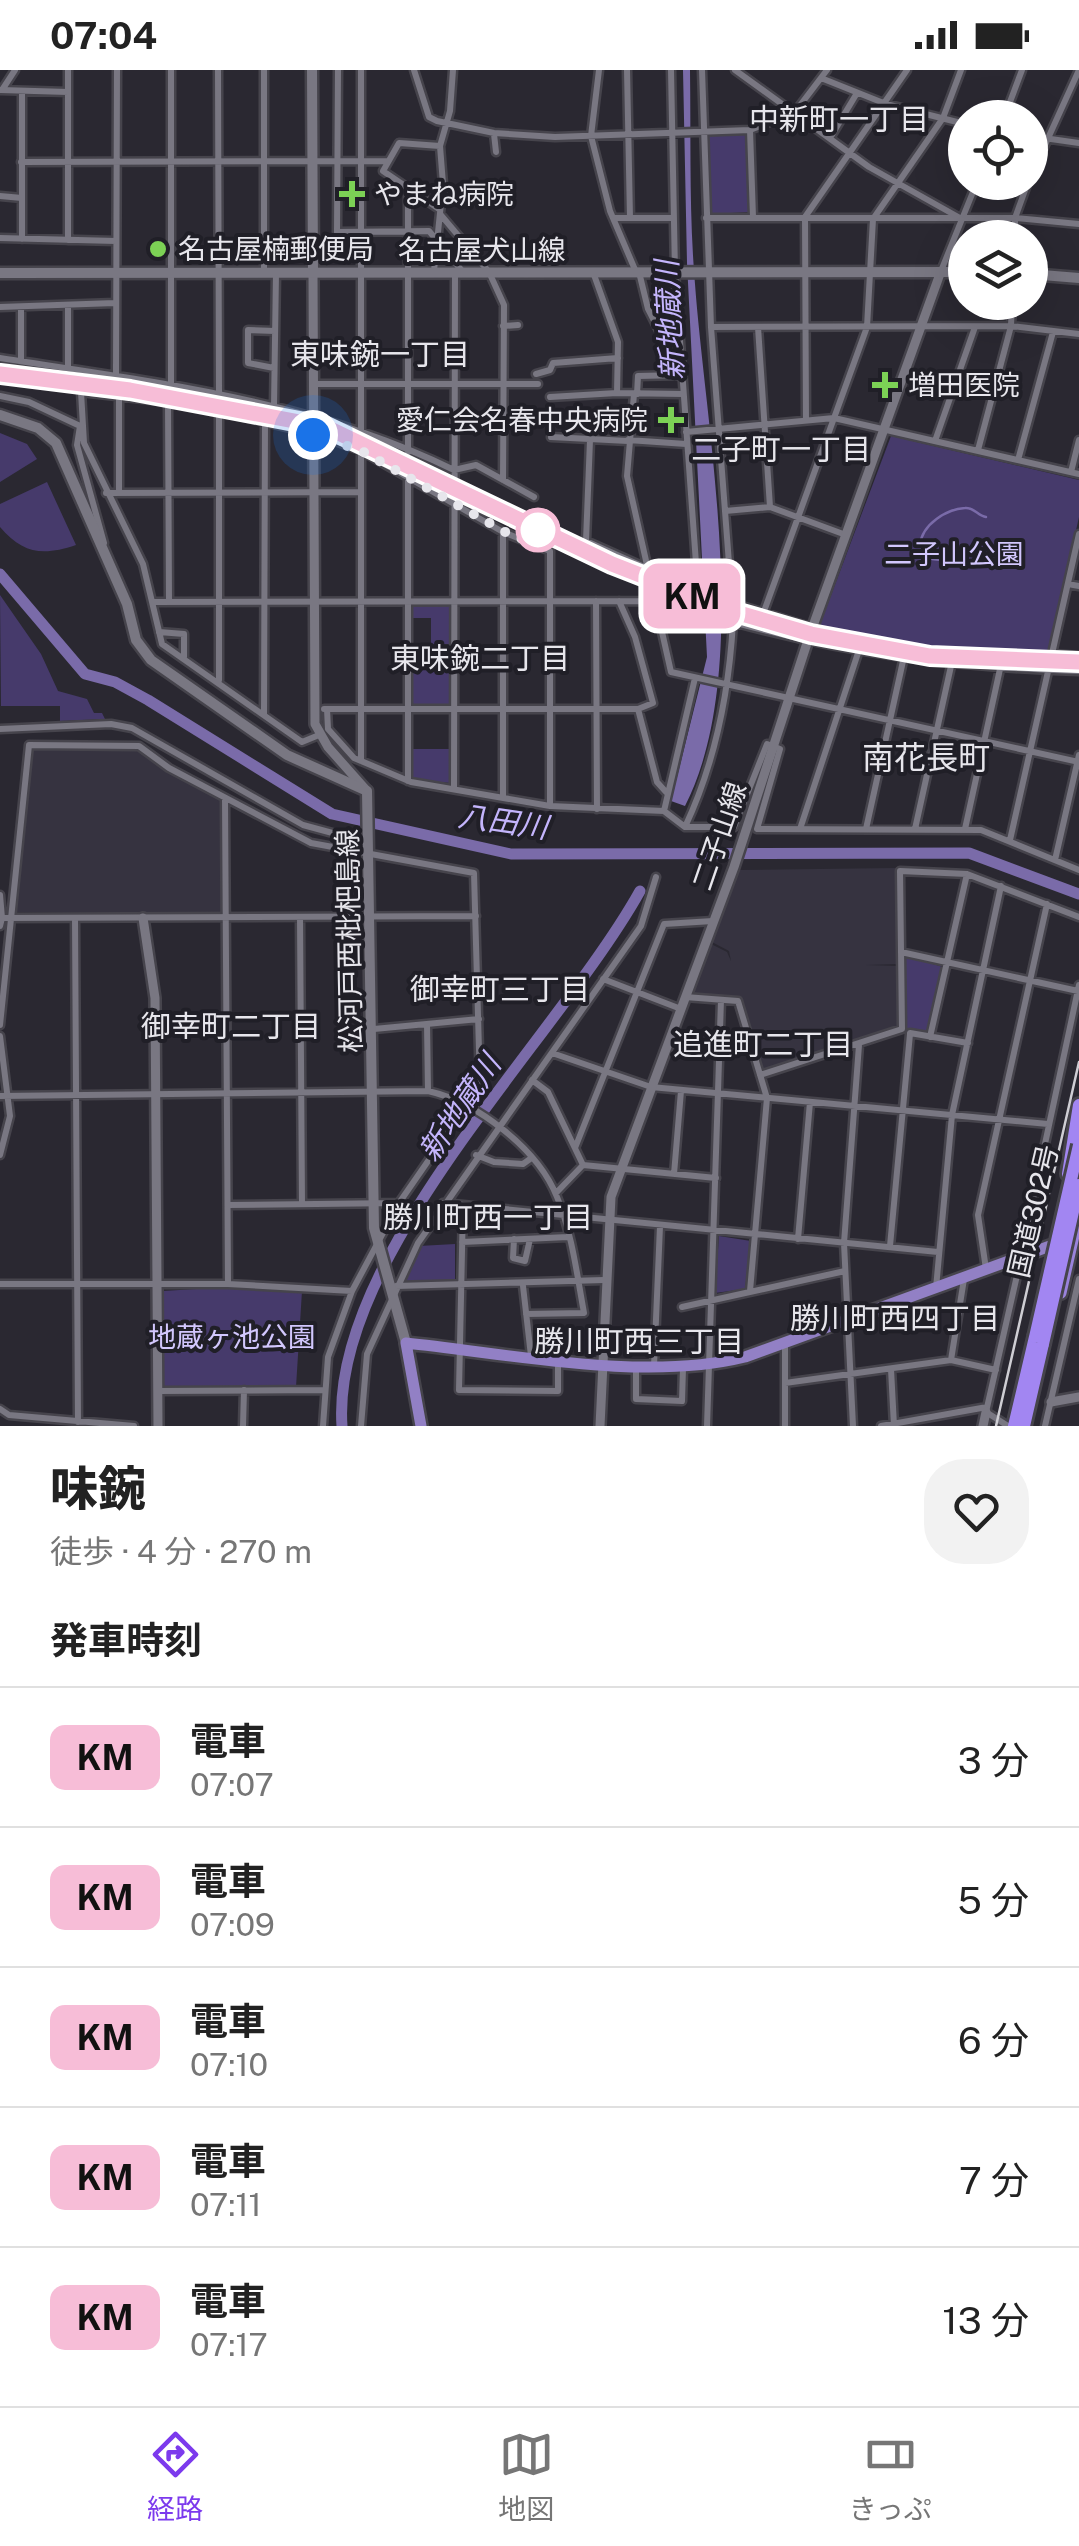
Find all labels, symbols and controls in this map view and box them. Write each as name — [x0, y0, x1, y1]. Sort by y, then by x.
text: 07:04 — [50, 13, 157, 58]
map controls — [948, 100, 1048, 320]
button: locate — [948, 100, 1048, 200]
district label: 中新町一丁目 — [749, 101, 929, 137]
place label: やまね病院 — [374, 177, 514, 210]
marker: やまね病院 — [339, 181, 365, 207]
button: layers — [948, 220, 1048, 320]
place label: 名古屋楠郵便局 — [178, 232, 374, 265]
street label: 名古屋犬山線 — [398, 233, 566, 266]
marker: 名古屋楠郵便局 — [147, 238, 169, 260]
water label: 新地蔵川 — [648, 256, 690, 381]
district label: 東味鋺一丁目 — [290, 336, 470, 372]
place label: 増田医院 — [908, 368, 1020, 401]
marker: 増田医院 — [872, 372, 898, 398]
place label: 愛仁会名春中央病院 — [396, 403, 648, 436]
marker: 愛仁会名春中央病院 — [658, 407, 684, 433]
your location — [288, 410, 338, 460]
district label: 二子町一丁目 — [691, 431, 871, 467]
unlabelled marker — [517, 509, 559, 551]
park label: 二子山公園 — [884, 537, 1024, 570]
line badge: KM — [647, 564, 737, 628]
text: KM — [663, 576, 721, 617]
district label: 東味鋺二丁目 — [390, 640, 570, 676]
district label: 南花長町 — [862, 739, 990, 776]
street label: 二子山線 — [685, 778, 752, 894]
water label: 八田川 — [456, 797, 553, 846]
street label: 松河戸西枇杷島線 — [330, 829, 367, 1053]
district label: 御幸町三丁目 — [410, 971, 590, 1007]
district label: 御幸町二丁目 — [141, 1008, 321, 1044]
district label: 追進町二丁目 — [673, 1026, 853, 1062]
water label: 新地蔵川 — [411, 1045, 509, 1167]
street label: 国道302号 — [1001, 1141, 1064, 1281]
district label: 勝川町西一丁目 — [383, 1199, 593, 1235]
district label: 勝川町西四丁目 — [790, 1300, 1000, 1336]
park label: 地蔵ヶ池公園 — [148, 1320, 316, 1353]
district label: 勝川町西三丁目 — [534, 1323, 744, 1359]
button: heart — [924, 1459, 1029, 1564]
text: 味鋺 — [50, 1460, 146, 1517]
text: 徒歩 · 4 分 · 270 m — [50, 1533, 312, 1570]
text: 発車時刻 — [50, 1618, 202, 1663]
text: 電車 — [190, 1719, 266, 1764]
text: KM — [76, 1737, 134, 1778]
text: 3 分 — [958, 1738, 1029, 1783]
text: 07:07 — [190, 1766, 274, 1803]
text: 電車 — [190, 1859, 266, 1904]
text: KM — [76, 1877, 134, 1918]
text: 5 分 — [957, 1878, 1029, 1923]
text: 07:09 — [190, 1906, 275, 1943]
text: 電車 — [190, 1999, 266, 2044]
text: KM — [76, 2017, 134, 2058]
text: 6 分 — [958, 2018, 1029, 2063]
text: 07:10 — [190, 2046, 268, 2083]
text: 電車 — [190, 2139, 266, 2184]
text: KM — [76, 2157, 134, 2198]
text: 7 分 — [959, 2158, 1029, 2203]
text: 07:11 — [190, 2186, 261, 2223]
text: 電車 — [190, 2279, 266, 2324]
text: KM — [76, 2297, 134, 2338]
text: 13 分 — [942, 2298, 1029, 2343]
text: 07:17 — [190, 2326, 268, 2363]
tab: 経路 — [147, 2427, 203, 2527]
tab: 地図 — [498, 2427, 554, 2527]
tab: きっぷ — [849, 2427, 932, 2527]

